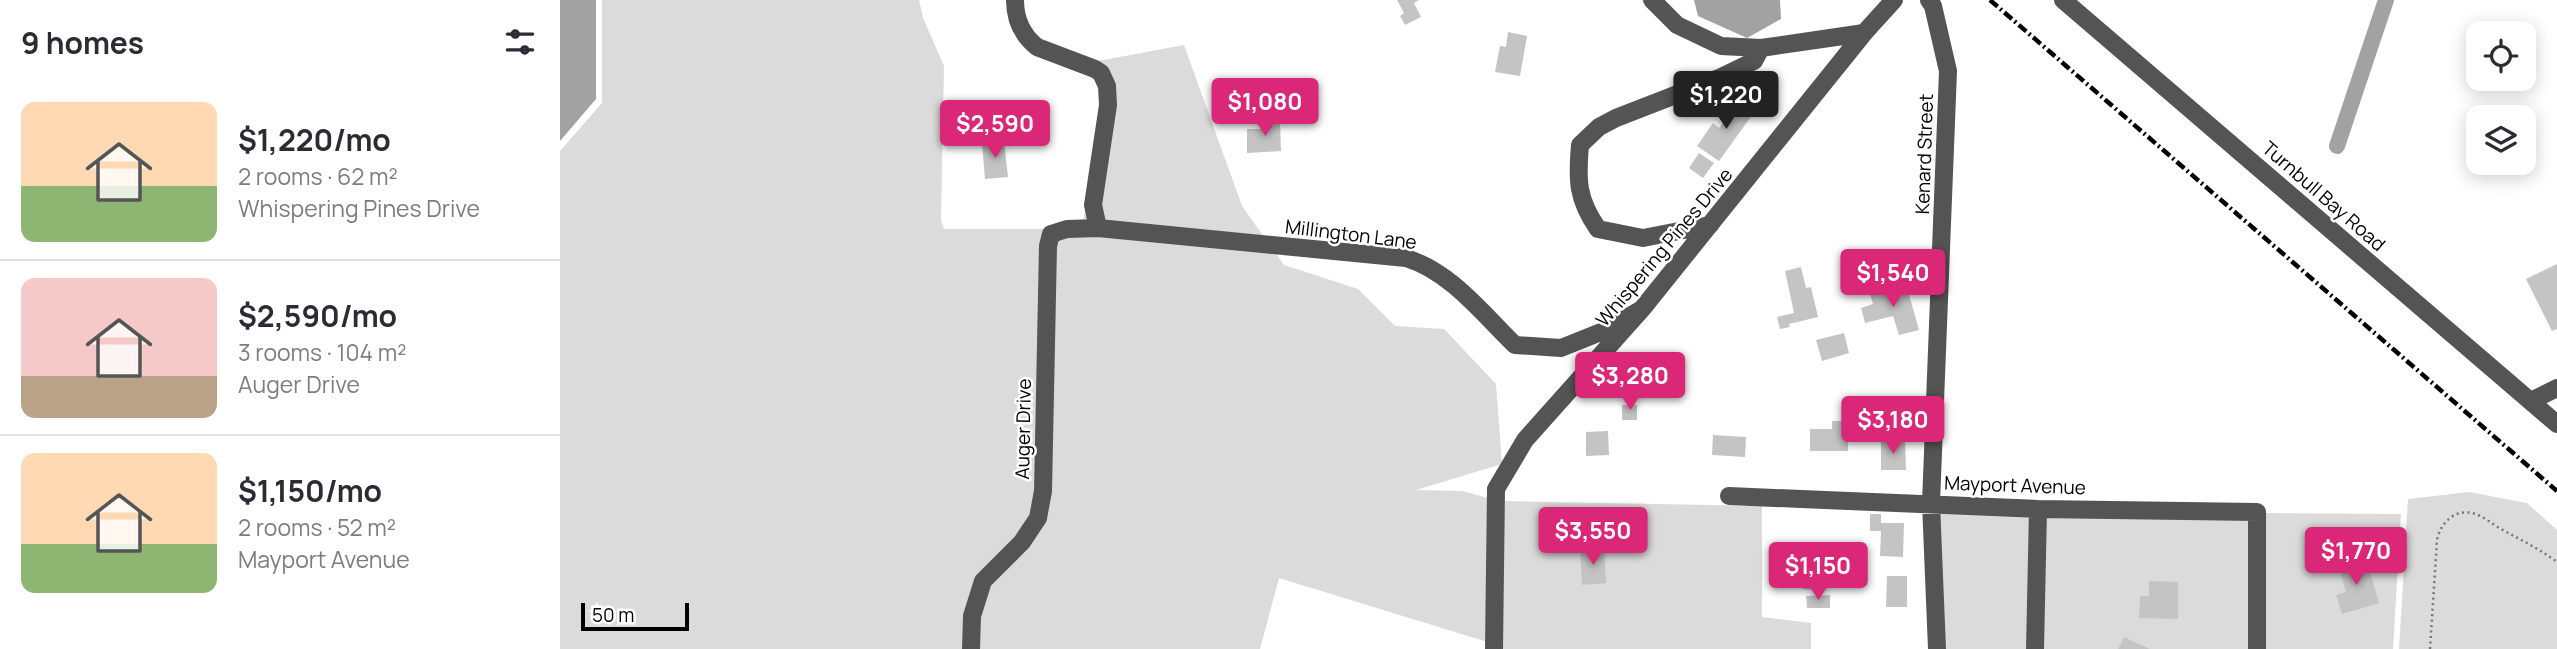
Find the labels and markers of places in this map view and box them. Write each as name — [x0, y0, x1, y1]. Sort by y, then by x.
pin: $1,220 — [1669, 72, 1783, 131]
pin: $1,080 — [1208, 78, 1322, 138]
pin: $2,590 — [938, 100, 1052, 160]
pin: $1,540 — [1836, 250, 1950, 309]
pin: $3,280 — [1573, 352, 1687, 412]
pin: $3,180 — [1836, 396, 1950, 456]
pin: $3,550 — [1536, 508, 1650, 567]
pin: $1,770 — [2299, 528, 2413, 587]
pin: $1,150 — [1761, 542, 1875, 602]

